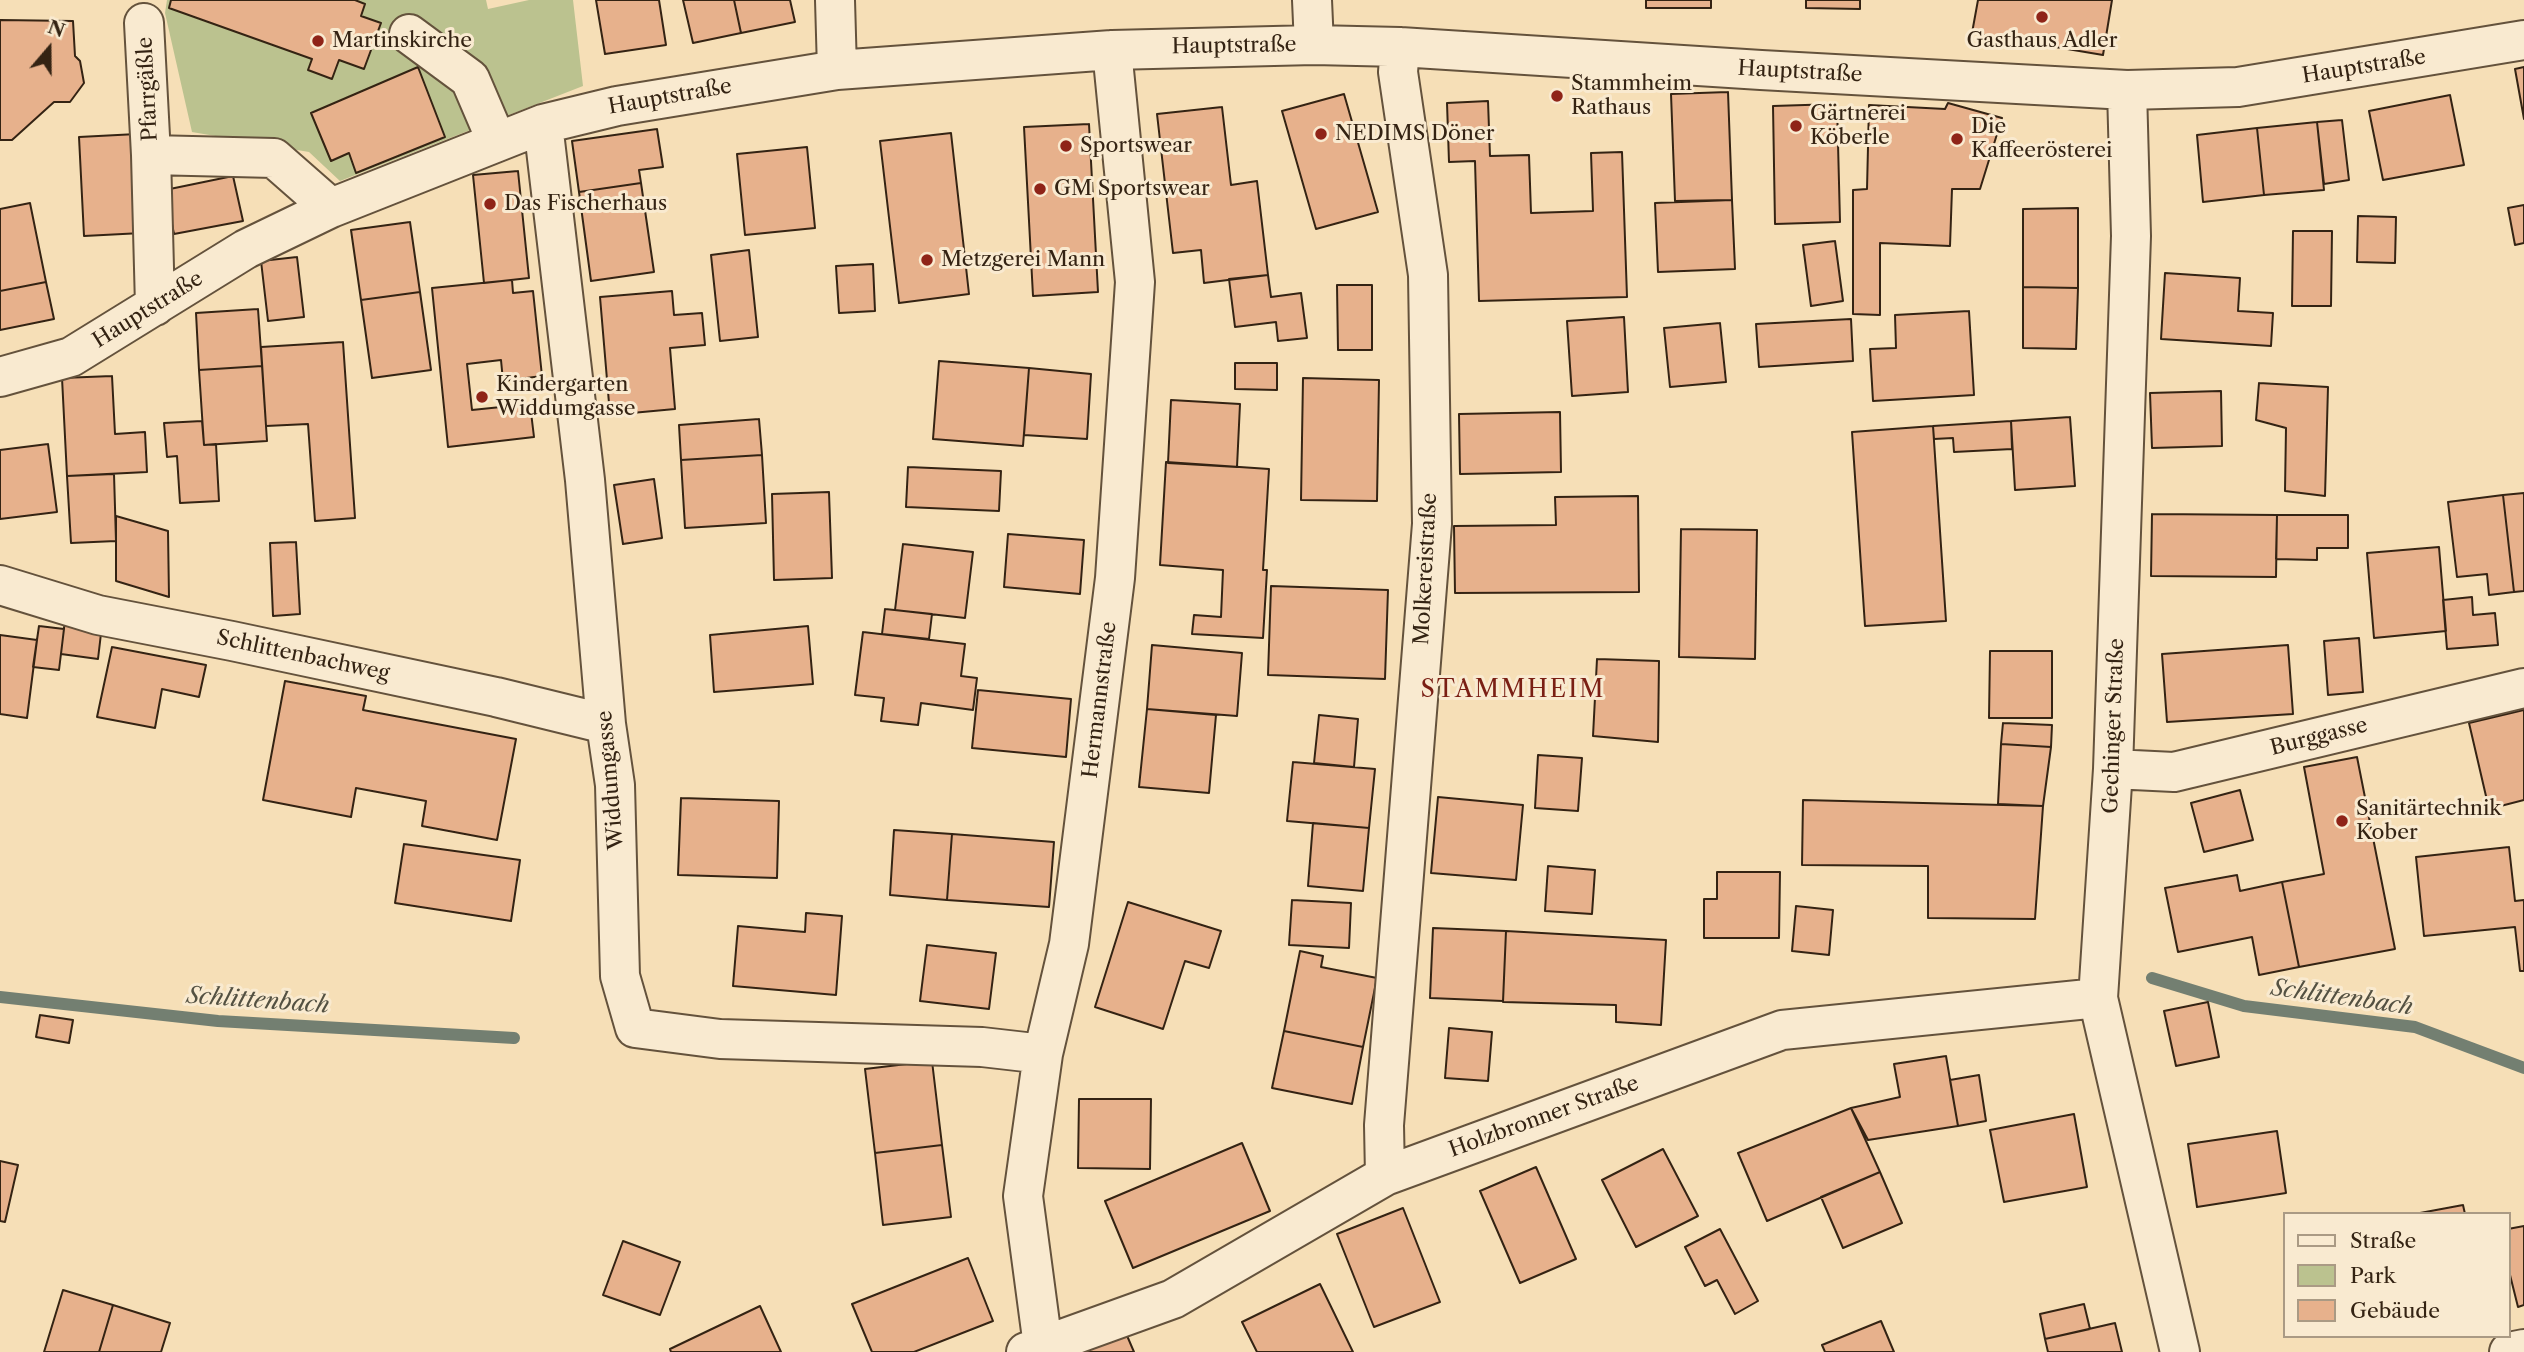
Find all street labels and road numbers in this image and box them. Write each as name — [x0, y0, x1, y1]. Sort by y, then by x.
street label: Hauptstraße — [1171, 32, 1297, 60]
street label: Pfarrgäßle — [133, 36, 163, 142]
street label: Hauptstraße — [2300, 45, 2428, 89]
street label: Hauptstraße — [1737, 56, 1863, 88]
street label: Hauptstraße — [606, 74, 734, 120]
street label: Hauptstraße — [88, 266, 208, 354]
street label: Molkereistraße — [1409, 492, 1443, 646]
street label: Hermannstraße — [1078, 620, 1122, 780]
street label: Schlittenbachweg — [214, 625, 392, 687]
street label: Gechinger Straße — [2098, 638, 2130, 814]
street label: Widdumgasse — [592, 709, 630, 851]
street label: Burggasse — [2268, 713, 2370, 761]
street label: Holzbronner Straße — [1446, 1071, 1642, 1163]

